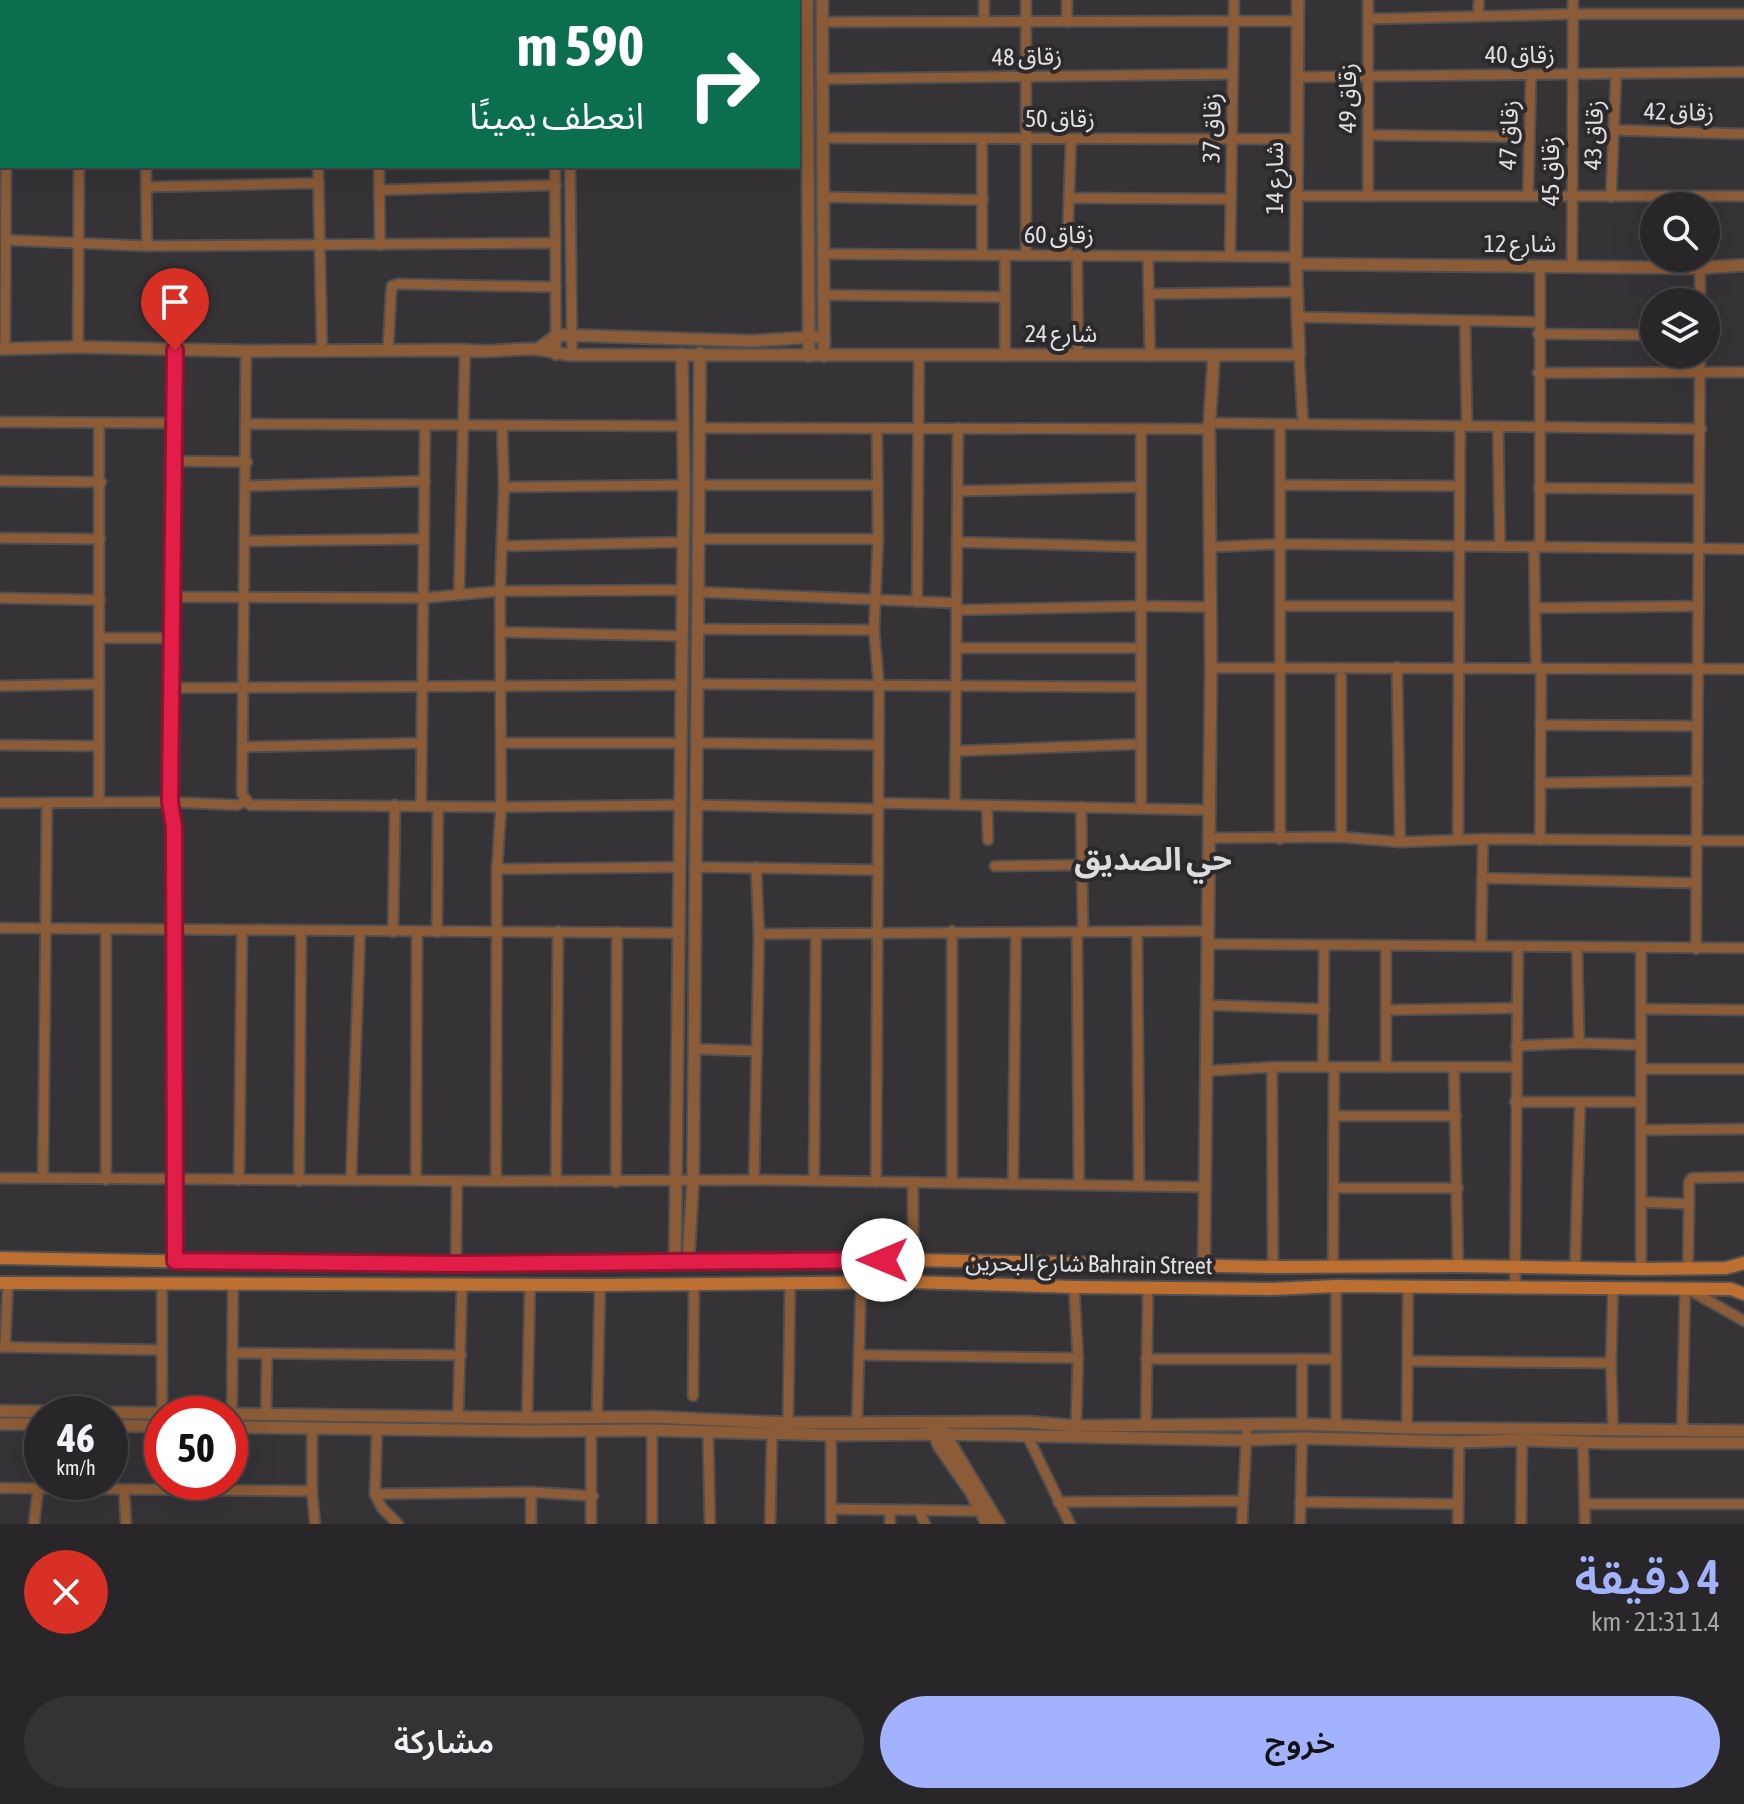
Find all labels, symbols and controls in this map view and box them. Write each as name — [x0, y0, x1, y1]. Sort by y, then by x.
text: 590 m — [517, 14, 644, 78]
icon: right — [672, 32, 776, 136]
street label: زقاق 40 — [1485, 41, 1555, 69]
street label: زقاق 48 — [992, 42, 1062, 72]
street label: زقاق 49 — [1334, 63, 1362, 133]
street label: زقاق 37 — [1197, 93, 1227, 163]
text: انعطف يمينًا — [469, 95, 644, 137]
street label: زقاق 42 — [1644, 97, 1714, 127]
street label: زقاق 47 — [1494, 99, 1524, 171]
street label: زقاق 43 — [1579, 99, 1609, 171]
street label: زقاق 50 — [1025, 105, 1095, 133]
street label: زقاق 45 — [1537, 136, 1565, 206]
street label: شارع 14 — [1261, 142, 1292, 214]
map controls — [1640, 192, 1720, 368]
button: search — [1640, 192, 1720, 272]
street label: زقاق 60 — [1024, 221, 1094, 249]
street label: شارع 12 — [1484, 230, 1556, 261]
pin — [141, 268, 209, 350]
icon: arrive — [153, 280, 197, 324]
button: layers — [1640, 288, 1720, 368]
street label: شارع 24 — [1025, 320, 1097, 351]
district label: حي الصديق — [1074, 840, 1232, 884]
position arrow — [841, 1218, 925, 1302]
street label: شارع البحرين Bahrain Street — [965, 1248, 1213, 1283]
speed limit sign: 50 — [144, 1396, 248, 1500]
text: 46 — [57, 1415, 95, 1460]
text: km/h — [56, 1456, 96, 1479]
text: 4 دقيقة — [1574, 1549, 1720, 1604]
button: close — [24, 1550, 108, 1634]
text: 1.4 km · 21:31 — [1591, 1607, 1720, 1637]
button: مشاركة — [24, 1696, 864, 1788]
button: خروج — [880, 1696, 1720, 1788]

